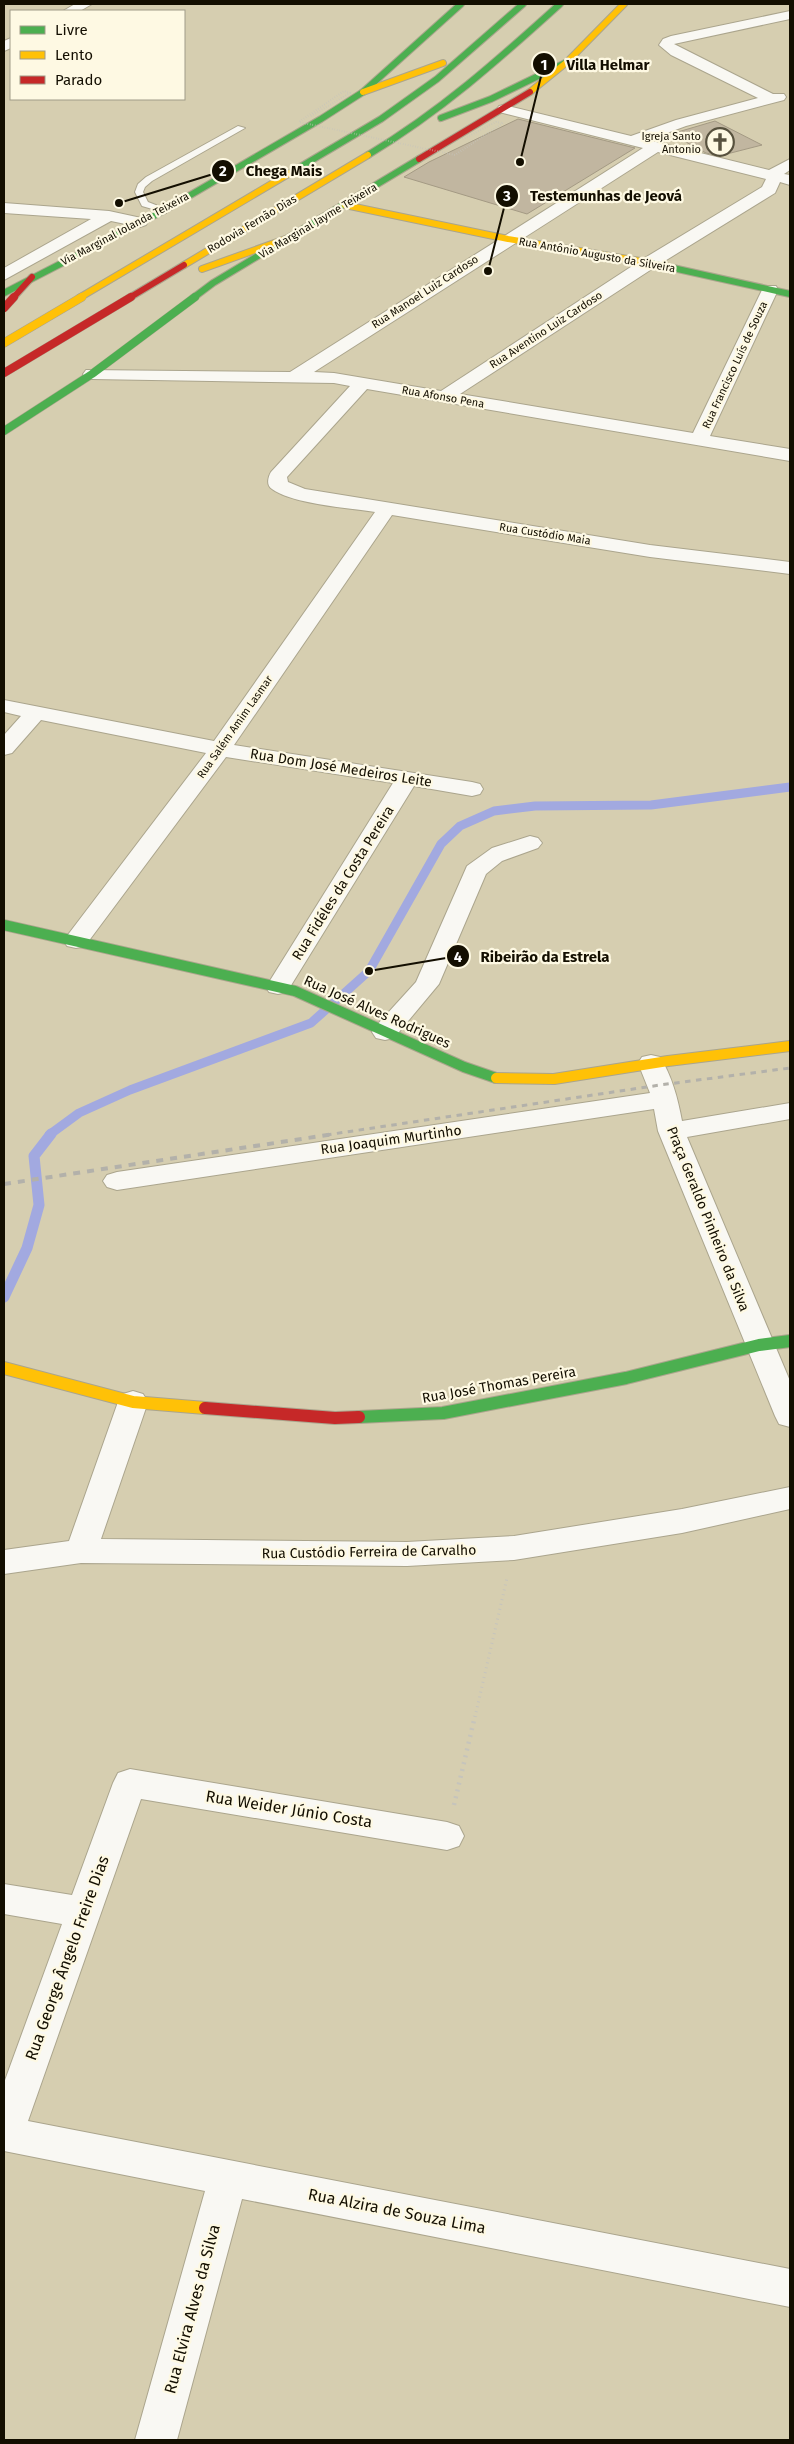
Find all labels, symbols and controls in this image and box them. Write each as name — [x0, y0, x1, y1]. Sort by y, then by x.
legend — [10, 10, 185, 100]
text: Livre — [55, 21, 88, 39]
text: Lento — [55, 46, 93, 64]
callout: Villa Helmar — [531, 49, 659, 79]
text: 1 — [541, 56, 547, 74]
text: Villa Helmar — [565, 56, 650, 74]
text: Parado — [55, 71, 102, 89]
church icon: Igreja Santo Antonio — [705, 127, 735, 157]
place label: Igreja Santo Antonio — [641, 130, 701, 156]
callout: Chega Mais — [210, 156, 332, 186]
text: 2 — [219, 162, 227, 180]
text: Chega Mais — [246, 162, 322, 180]
street label: Via Marginal Jayme Teixeira — [257, 181, 379, 261]
callout: Testemunhas de Jeová — [495, 181, 692, 211]
text: 3 — [502, 187, 511, 205]
text: Testemunhas de Jeová — [530, 187, 682, 205]
street label: Via Marginal Iolanda Teixeira — [59, 190, 191, 268]
street label: Rodovia Fernão Dias — [205, 192, 299, 256]
street label: Rua Antônio Augusto da Silveira — [518, 235, 676, 275]
street label: Rua Manoel Luiz Cardoso — [369, 253, 481, 331]
street label: Rua Aventino Luiz Cardoso — [487, 289, 605, 371]
street label: Rua Francisco Luís de Souza — [700, 299, 770, 431]
street label: Rua Afonso Pena — [401, 383, 485, 411]
street label: Rua Custódio Maia — [498, 520, 592, 548]
street label: Rua Salém Amim Lasmar — [195, 672, 276, 781]
street label: Rua Dom José Medeiros Leite — [249, 745, 433, 791]
street label: Rua Fidéles da Costa Pereira — [288, 803, 398, 963]
callout: Ribeirão da Estrela — [446, 941, 620, 971]
text: 4 — [454, 948, 463, 966]
text: Ribeirão da Estrela — [480, 948, 610, 966]
street label: Rua José Alves Rodrigues — [301, 972, 453, 1052]
street label: Rua Joaquim Murtinho — [319, 1122, 463, 1158]
street label: Praça Geraldo Pinheiro da Silva — [663, 1124, 753, 1314]
street label: Rua José Thomas Pereira — [421, 1363, 577, 1407]
street label: Rua Custódio Ferreira de Carvalho — [262, 1542, 476, 1562]
street label: Rua Weider Júnio Costa — [204, 1786, 374, 1832]
street label: Rua George Ângelo Freire Dias — [20, 1853, 113, 2063]
street label: Rua Alzira de Souza Lima — [307, 2184, 487, 2238]
street label: Rua Elvira Alves da Silva — [160, 2222, 224, 2396]

